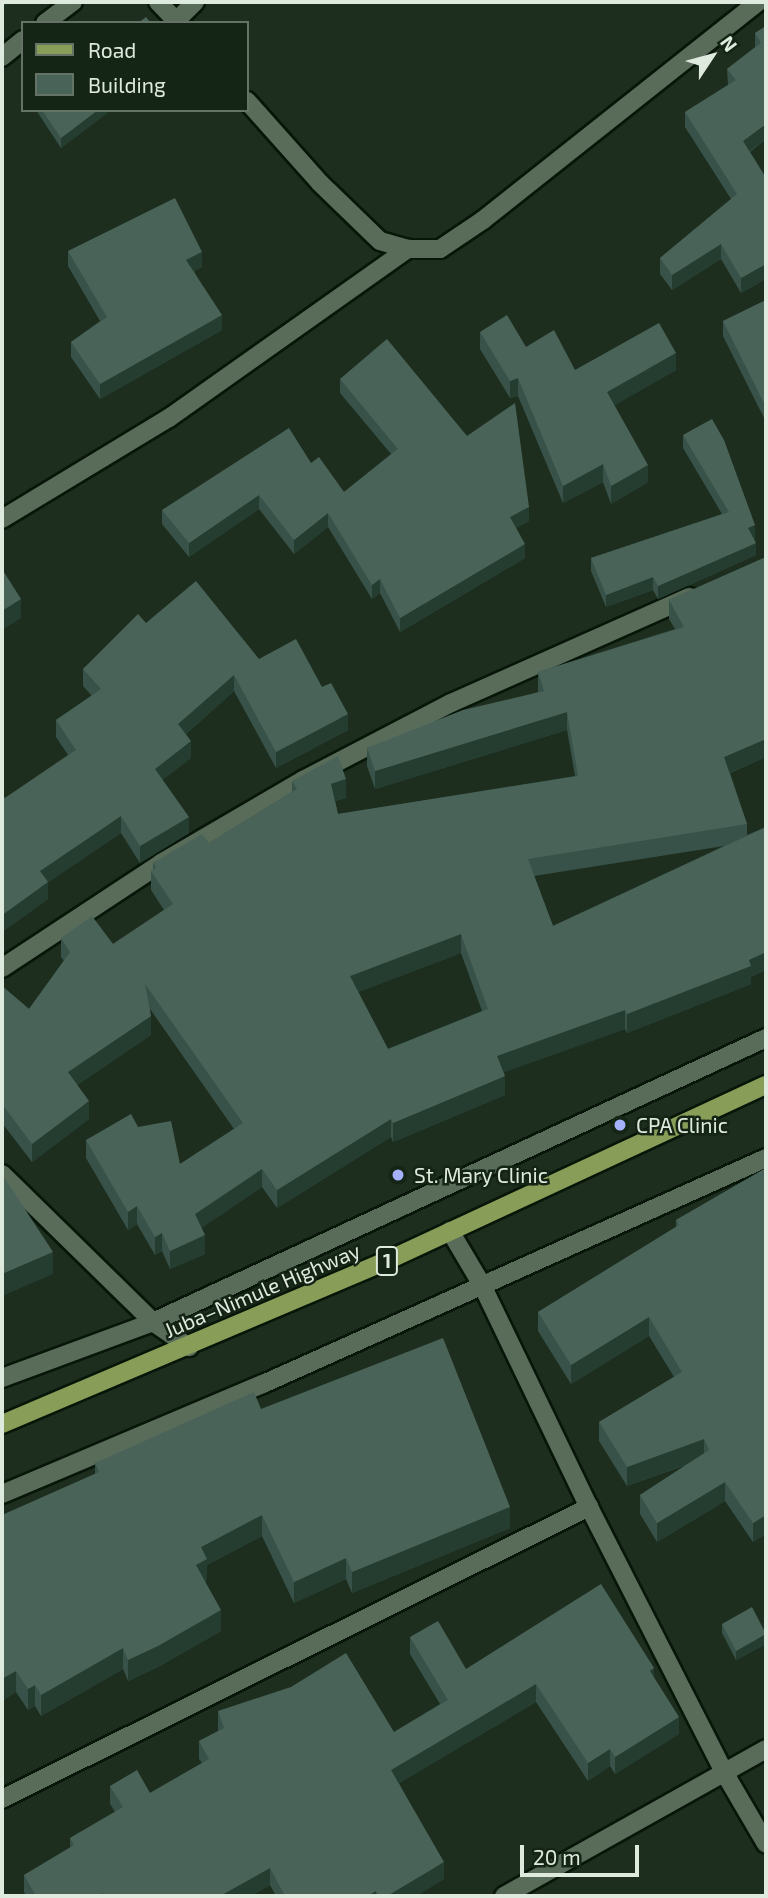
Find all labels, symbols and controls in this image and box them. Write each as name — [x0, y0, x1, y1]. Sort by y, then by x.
legend — [21, 21, 248, 112]
north arrow — [677, 21, 747, 91]
text: N — [716, 31, 743, 56]
text: Road — [88, 37, 136, 62]
text: Building — [88, 72, 166, 97]
place label: CPA Clinic — [636, 1112, 728, 1138]
marker: CPA Clinic — [610, 1115, 630, 1135]
place label: St. Mary Clinic — [414, 1162, 548, 1188]
marker: St. Mary Clinic — [388, 1165, 408, 1185]
street label: Juba–Nimule Highway — [160, 1237, 364, 1343]
road number: 1 — [375, 1246, 399, 1276]
scale bar — [523, 1832, 642, 1876]
text: 20 m — [533, 1844, 581, 1869]

